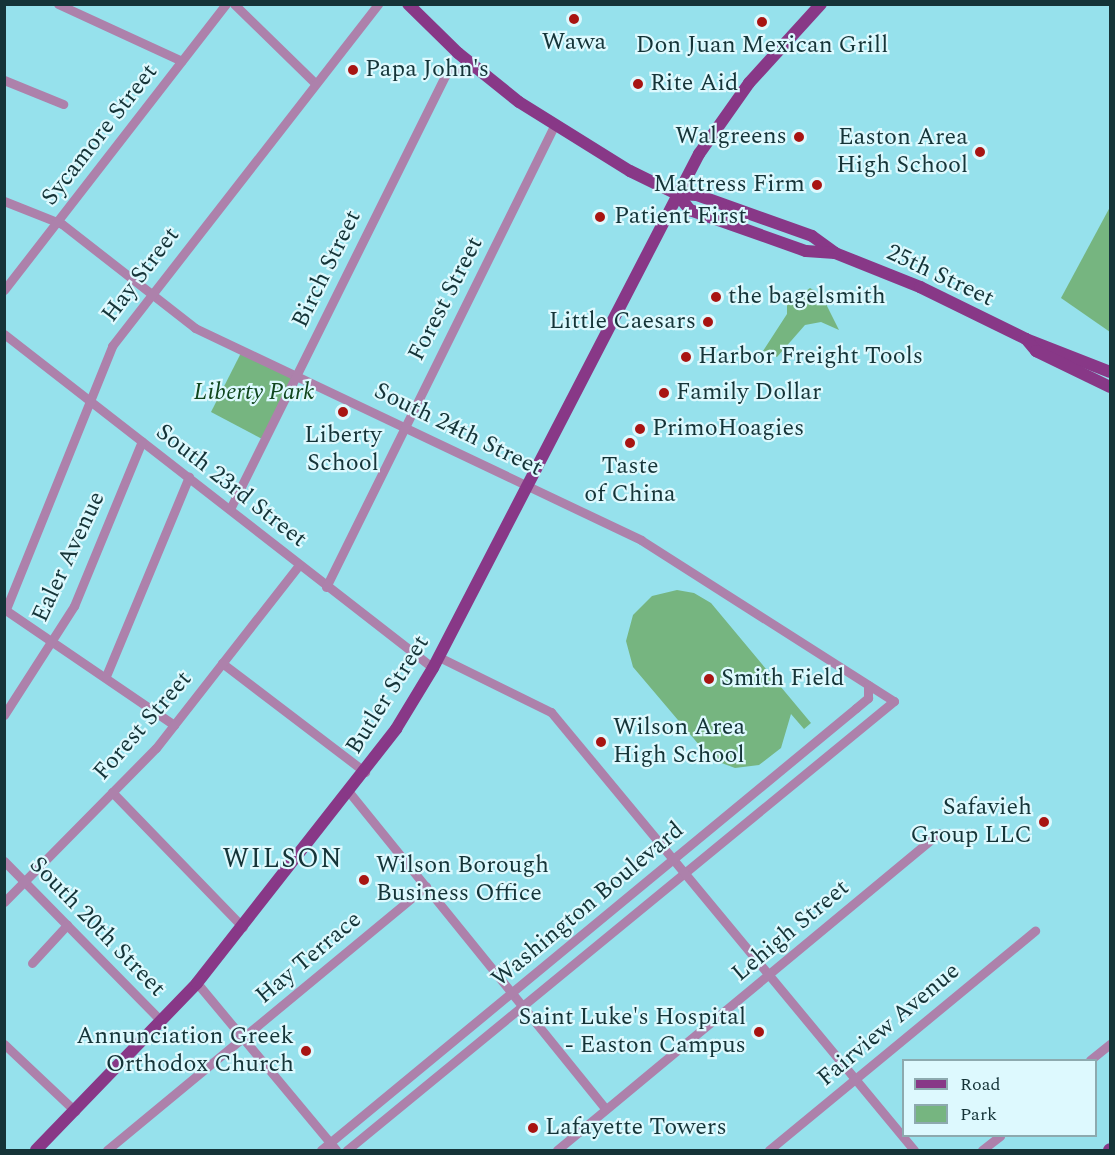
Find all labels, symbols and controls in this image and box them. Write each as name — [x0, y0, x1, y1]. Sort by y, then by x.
marker: Wawa — [567, 12, 581, 26]
marker: Don Juan Mexican Grill — [755, 15, 769, 29]
place label: Wawa — [542, 29, 606, 57]
place label: Don Juan Mexican Grill — [636, 32, 888, 60]
place label: Papa John's — [365, 56, 489, 84]
street label: Sycamore Street — [36, 58, 164, 212]
marker: Papa John's — [346, 63, 360, 77]
place label: Rite Aid — [650, 70, 738, 98]
marker: Rite Aid — [631, 77, 645, 91]
place label: Walgreens — [675, 123, 787, 151]
place label: Easton Area High School — [836, 124, 968, 180]
marker: Walgreens — [792, 130, 806, 144]
marker: Easton Area High School — [973, 145, 987, 159]
place label: Mattress Firm — [653, 171, 805, 199]
marker: Mattress Firm — [810, 178, 824, 192]
place label: Patient First — [614, 203, 747, 231]
street label: Birch Street — [286, 205, 368, 333]
marker: Patient First — [591, 208, 609, 226]
street label: Hay Street — [96, 222, 186, 328]
street label: Forest Street — [402, 232, 490, 366]
street label: 25th Street — [882, 239, 998, 313]
place label: the bagelsmith — [728, 283, 886, 311]
marker: the bagelsmith — [709, 290, 723, 304]
place label: Little Caesars — [549, 308, 696, 336]
marker: Little Caesars — [701, 315, 715, 329]
place label: Harbor Freight Tools — [698, 343, 923, 371]
marker: Harbor Freight Tools — [679, 350, 693, 364]
street label: South 24th Street — [369, 377, 547, 483]
park label: Liberty Park — [194, 379, 314, 407]
place label: Family Dollar — [676, 379, 822, 407]
marker: Family Dollar — [657, 386, 671, 400]
marker: Liberty School — [336, 405, 350, 419]
place label: PrimoHoagies — [652, 415, 804, 443]
street label: South 23rd Street — [150, 418, 312, 554]
place label: Liberty School — [304, 422, 382, 478]
marker: PrimoHoagies — [633, 422, 647, 436]
marker: Taste of China — [623, 436, 637, 450]
place label: Taste of China — [584, 453, 676, 509]
street label: Ealer Avenue — [26, 487, 112, 627]
street label: Butler Street — [340, 630, 436, 760]
street label: Forest Street — [88, 665, 198, 787]
place label: Smith Field — [721, 665, 844, 693]
marker: Smith Field — [702, 672, 716, 686]
place label: Wilson Area High School — [613, 714, 745, 770]
marker: Wilson Area High School — [594, 735, 608, 749]
place label: Safavieh Group LLC — [910, 794, 1032, 850]
marker: Safavieh Group LLC — [1037, 815, 1051, 829]
street label: Washington Boulevard — [486, 816, 690, 994]
district label: WILSON — [223, 844, 343, 876]
street label: South 20th Street — [23, 851, 171, 1003]
place label: Wilson Borough Business Office — [376, 852, 549, 908]
marker: Wilson Borough Business Office — [357, 873, 371, 887]
street label: Lehigh Street — [727, 874, 855, 988]
street label: Hay Terrace — [250, 905, 368, 1011]
street label: Fairview Avenue — [812, 957, 966, 1093]
place label: Saint Luke's Hospital - Easton Campus — [518, 1004, 746, 1060]
place label: Annunciation Greek Orthodox Church — [76, 1023, 294, 1079]
marker: Saint Luke's Hospital - Easton Campus — [750, 1023, 768, 1041]
marker: Annunciation Greek Orthodox Church — [299, 1044, 313, 1058]
legend — [902, 1059, 1097, 1137]
text: Road — [960, 1071, 1001, 1098]
text: Park — [960, 1101, 997, 1128]
place label: Lafayette Towers — [545, 1114, 727, 1142]
marker: Lafayette Towers — [526, 1121, 540, 1135]

